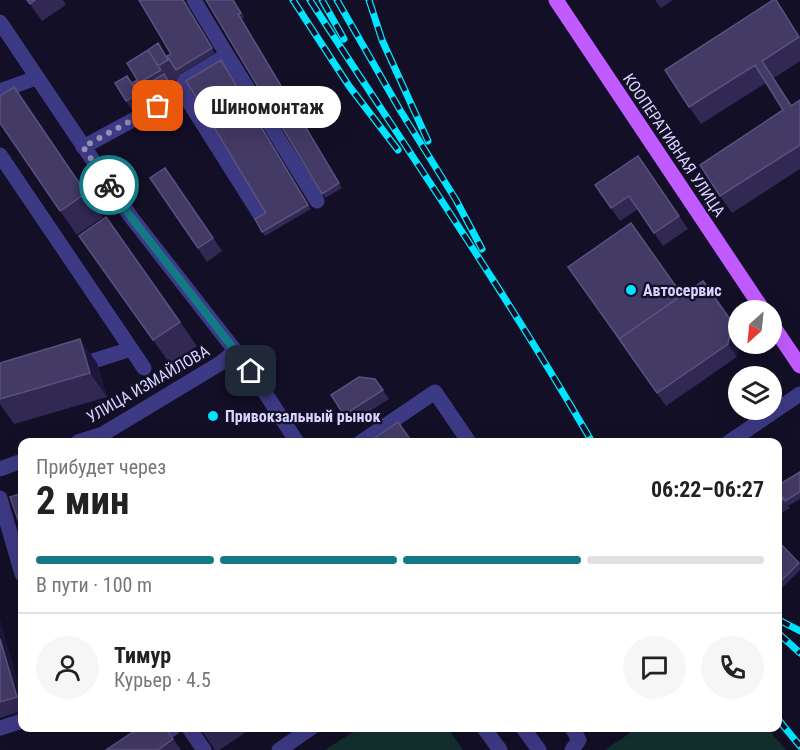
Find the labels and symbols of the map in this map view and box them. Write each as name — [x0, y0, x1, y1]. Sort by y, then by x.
street label: КООПЕРАТИВНАЯ УЛИЦА — [619, 70, 729, 220]
pin — [132, 80, 183, 131]
callout: Шиномонтаж — [194, 85, 341, 127]
courier — [79, 155, 139, 215]
place label: Автосервис — [643, 281, 722, 300]
marker: Автосервис — [624, 283, 638, 297]
north arrow — [728, 300, 782, 354]
street label: УЛИЦА ИЗМАЙЛОВА — [83, 341, 213, 427]
pin — [225, 345, 276, 396]
place label: Привокзальный рынок — [225, 407, 380, 426]
marker: Привокзальный рынок — [206, 409, 220, 423]

